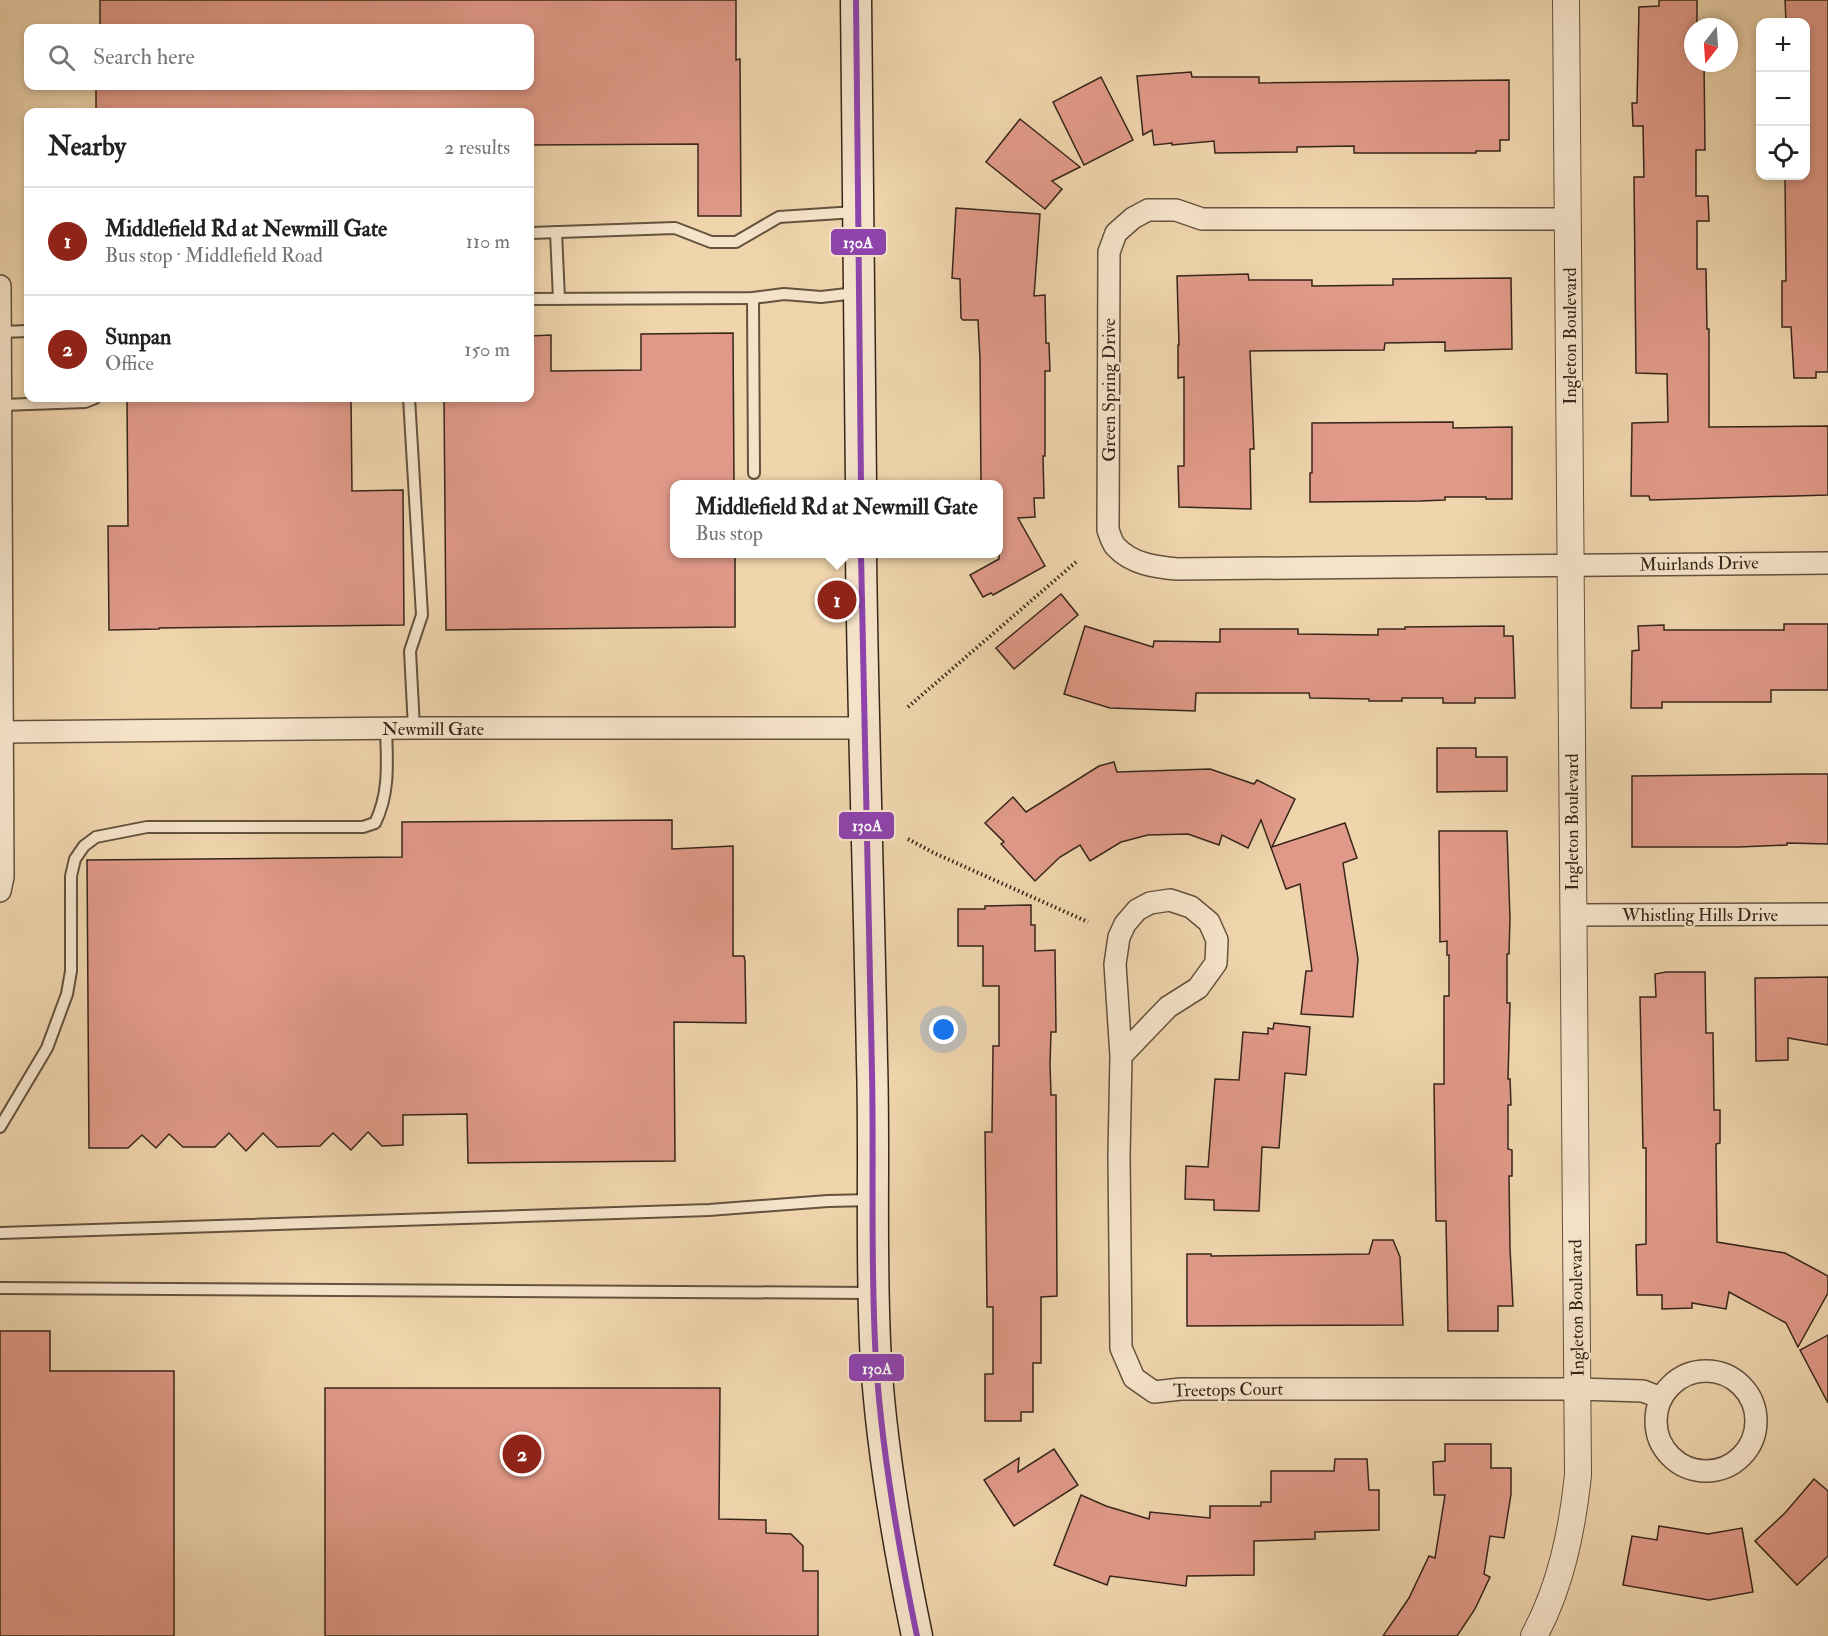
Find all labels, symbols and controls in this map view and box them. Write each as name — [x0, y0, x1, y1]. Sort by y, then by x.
north arrow — [1684, 18, 1738, 72]
map controls — [1756, 18, 1810, 180]
button: + — [1756, 18, 1810, 72]
search box — [24, 24, 534, 90]
icon: search — [45, 41, 78, 74]
text: Search here — [93, 43, 195, 71]
button: − — [1756, 72, 1810, 126]
button: locate — [1756, 126, 1810, 180]
text: Nearby — [48, 131, 126, 163]
text: 2 results — [444, 135, 510, 160]
text: Middlefield Rd at Newmill Gate — [105, 215, 387, 243]
line badge: 130A — [830, 228, 887, 256]
text: 1 — [64, 229, 71, 254]
text: 110 m — [466, 229, 510, 254]
text: 130A — [843, 233, 874, 253]
text: Bus stop · Middlefield Road — [105, 243, 323, 268]
street label: Ingleton Boulevard — [1559, 267, 1582, 405]
street label: Green Spring Drive — [1098, 318, 1121, 462]
text: Sunpan — [105, 323, 171, 351]
text: 2 — [62, 337, 73, 362]
text: 150 m — [464, 337, 510, 362]
text: Office — [105, 351, 154, 376]
popup — [670, 480, 1003, 558]
text: Middlefield Rd at Newmill Gate — [695, 493, 978, 521]
text: Bus stop — [695, 521, 763, 546]
street label: Muirlands Drive — [1639, 551, 1759, 577]
pin: 1 — [818, 578, 856, 622]
street label: Newmill Gate — [382, 718, 484, 741]
street label: Ingleton Boulevard — [1561, 753, 1584, 891]
line badge: 130A — [838, 811, 895, 840]
text: 130A — [852, 816, 883, 836]
street label: Whistling Hills Drive — [1621, 904, 1778, 927]
your location — [929, 1015, 958, 1044]
street label: Ingleton Boulevard — [1564, 1239, 1590, 1377]
line badge: 130A — [848, 1353, 905, 1382]
text: 130A — [862, 1359, 893, 1379]
street label: Treetops Court — [1173, 1378, 1284, 1402]
pin: 2 — [502, 1432, 542, 1476]

